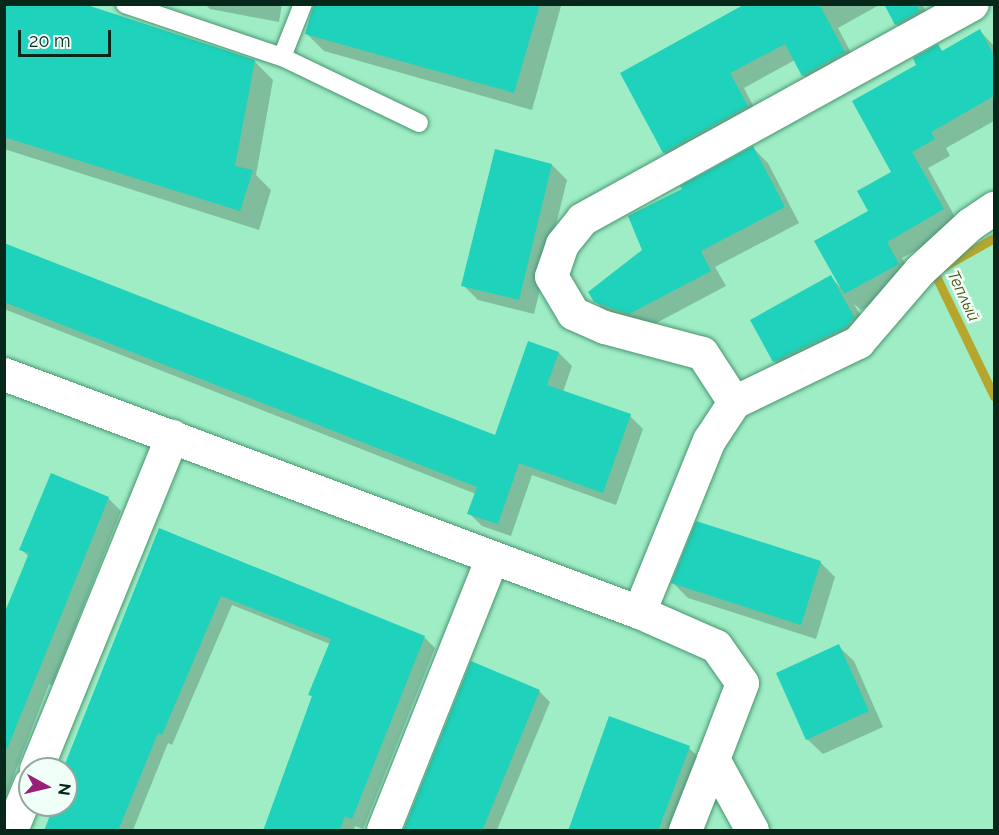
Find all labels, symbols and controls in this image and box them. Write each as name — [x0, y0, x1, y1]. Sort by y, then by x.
scale bar — [21, 18, 114, 56]
text: 20 m — [29, 30, 71, 51]
water label: Теплый — [943, 268, 983, 324]
north arrow — [18, 757, 78, 817]
text: N — [54, 782, 75, 797]

